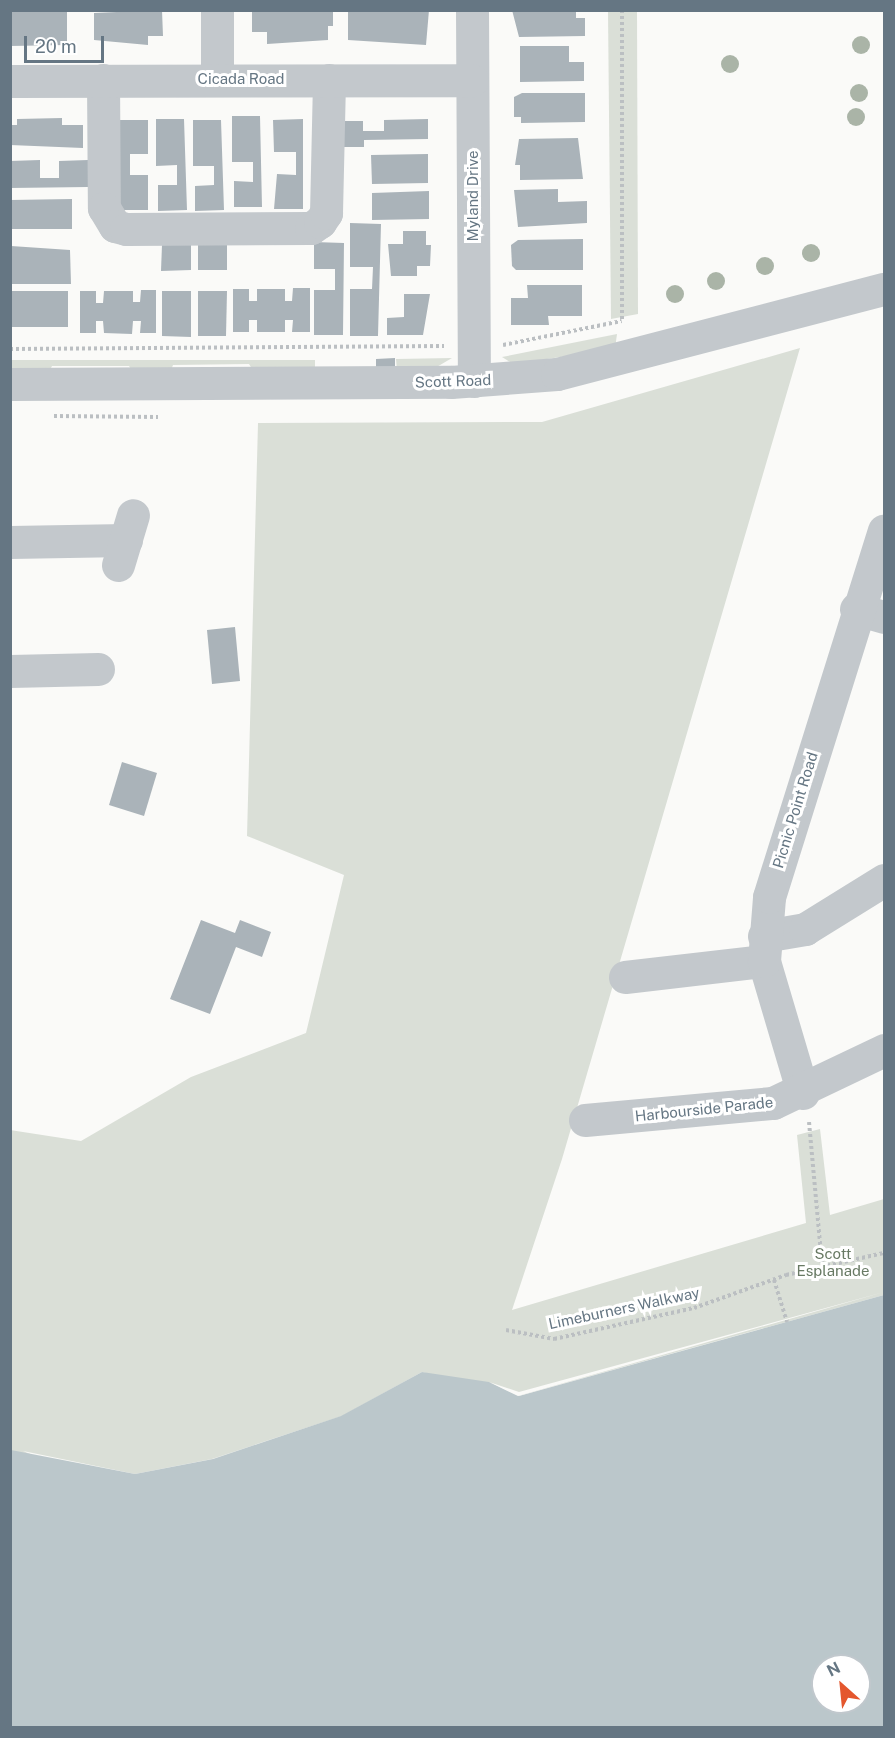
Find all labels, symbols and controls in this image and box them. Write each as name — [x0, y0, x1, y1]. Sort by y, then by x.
scale bar — [27, 24, 106, 62]
text: 20 m — [35, 36, 77, 57]
street label: Cicada Road — [198, 70, 284, 88]
street label: Myland Drive — [464, 150, 482, 242]
street label: Scott Road — [415, 371, 491, 391]
street label: Picnic Point Road — [769, 750, 821, 870]
street label: Harbourside Parade — [634, 1093, 774, 1125]
park label: Scott Esplanade — [797, 1244, 869, 1279]
street label: Limeburners Walkway — [547, 1283, 701, 1333]
north arrow — [811, 1654, 871, 1714]
text: N — [824, 1658, 843, 1681]

